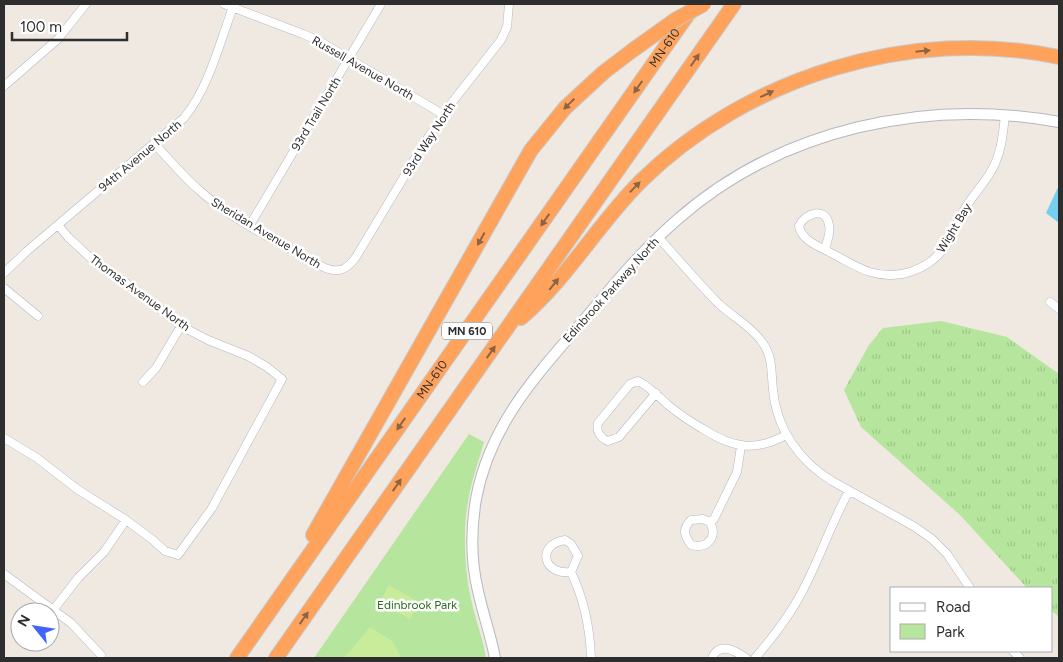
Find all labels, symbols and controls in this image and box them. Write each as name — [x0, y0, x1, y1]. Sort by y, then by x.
scale bar — [12, 10, 128, 42]
text: 100 m — [20, 18, 62, 36]
street label: MN-610 — [646, 26, 683, 70]
street label: Russell Avenue North — [310, 33, 417, 103]
one-way arrow — [916, 47, 932, 55]
one-way arrow — [690, 53, 700, 67]
street label: 93rd Trail North — [288, 74, 344, 153]
one-way arrow — [633, 80, 643, 93]
one-way arrow — [760, 90, 774, 98]
one-way arrow — [564, 98, 576, 110]
street label: 93rd Way North — [400, 99, 458, 179]
street label: 94th Avenue North — [96, 117, 184, 195]
one-way arrow — [629, 181, 641, 193]
street label: Sheridan Avenue North — [209, 195, 324, 271]
street label: Wight Bay — [934, 200, 975, 255]
one-way arrow — [540, 213, 550, 226]
one-way arrow — [477, 232, 485, 246]
street label: Edinbrook Parkway North — [560, 234, 662, 345]
street label: Thomas Avenue North — [87, 252, 193, 334]
one-way arrow — [549, 278, 560, 291]
road number: MN 610 — [442, 322, 492, 340]
one-way arrow — [486, 346, 496, 359]
street label: MN-610 — [414, 357, 451, 402]
one-way arrow — [396, 418, 406, 431]
one-way arrow — [392, 478, 402, 492]
legend — [890, 587, 1053, 652]
park label: Edinbrook Park — [377, 598, 457, 612]
text: Road — [936, 598, 971, 616]
north arrow — [10, 602, 60, 652]
one-way arrow — [299, 611, 309, 625]
text: N — [14, 612, 34, 630]
text: Park — [936, 623, 965, 641]

